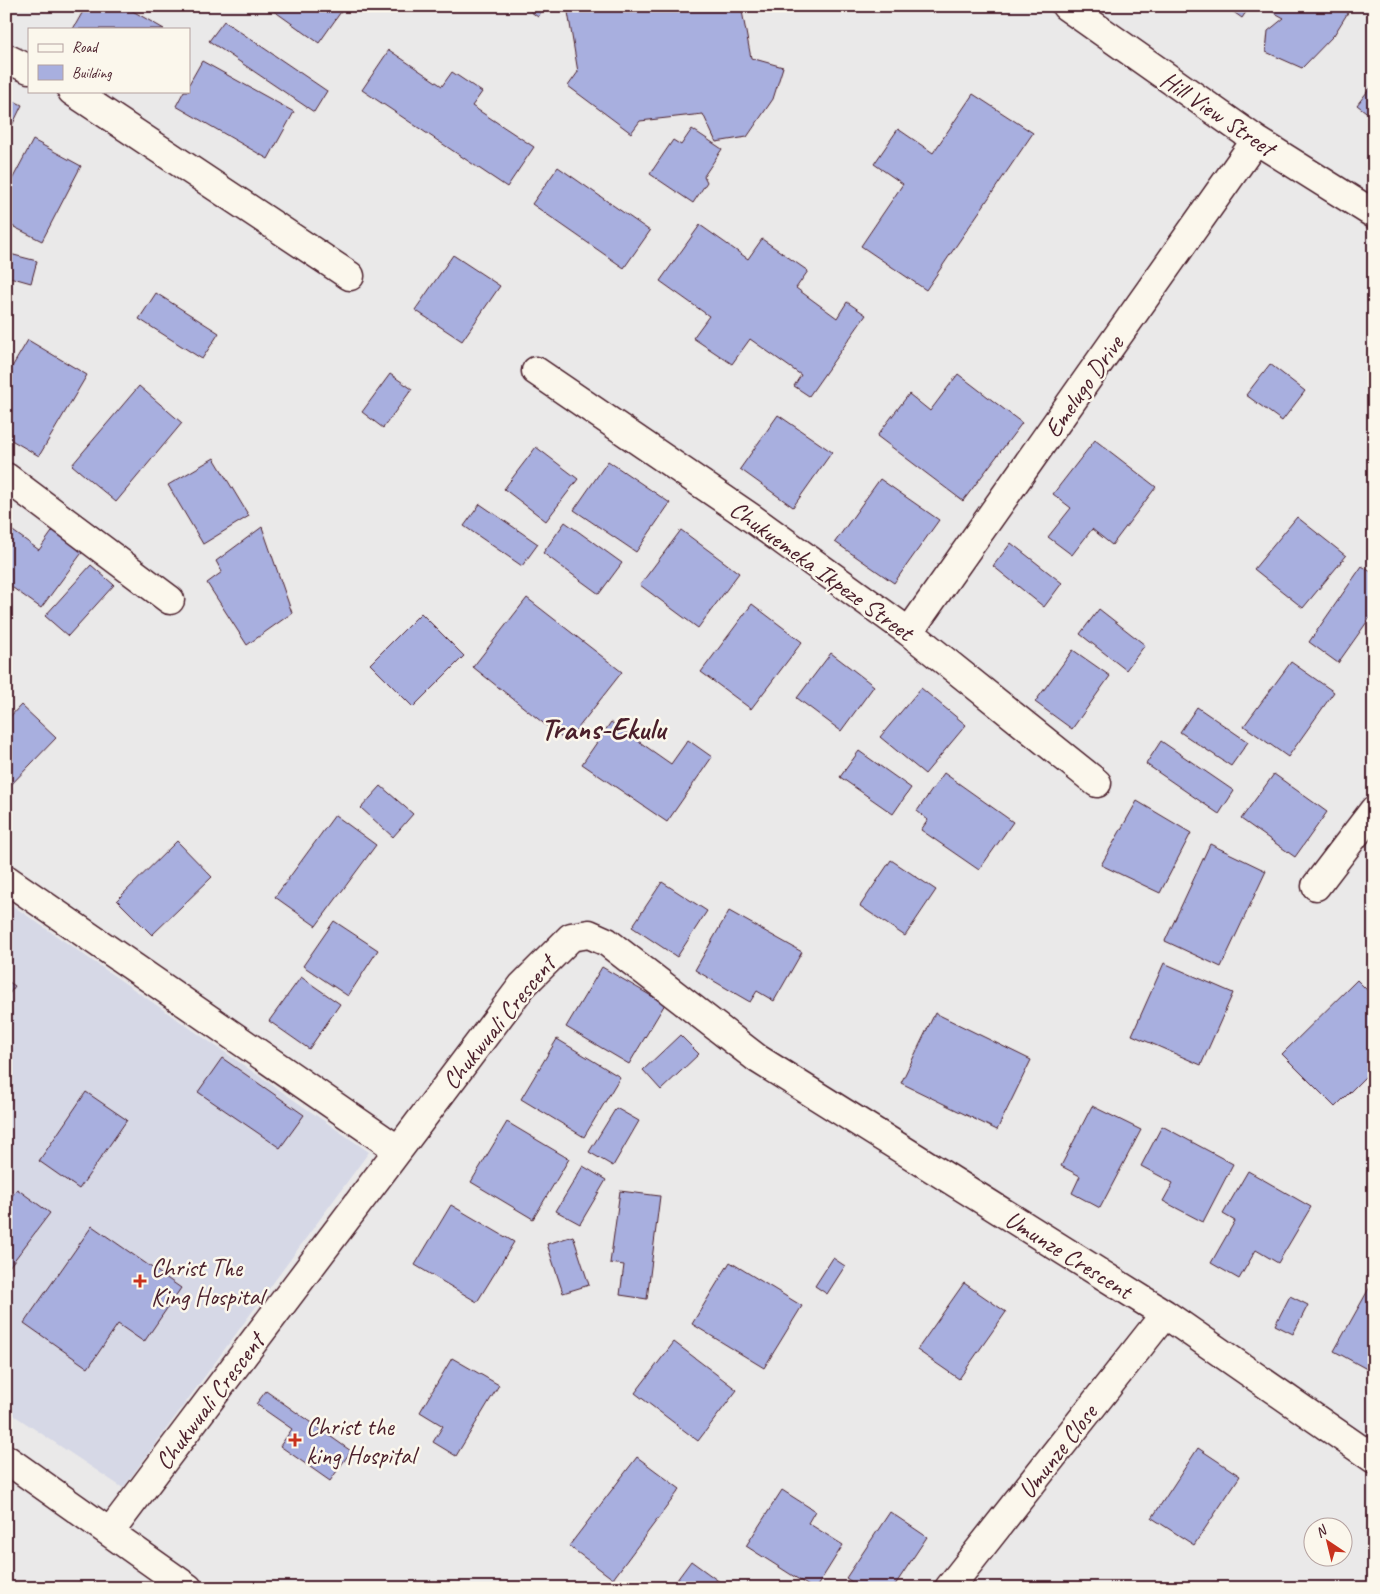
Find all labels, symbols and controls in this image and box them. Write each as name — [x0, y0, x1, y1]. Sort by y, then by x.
legend — [28, 28, 190, 92]
text: Road — [72, 38, 99, 57]
text: Building — [72, 64, 112, 83]
street label: Hill View Street — [1154, 64, 1284, 166]
street label: Emelugo Drive — [1037, 328, 1132, 444]
street label: Chukuemeka Ikpeze Street — [723, 493, 922, 650]
district label: Trans-Ekulu — [541, 710, 668, 748]
street label: Chukwuali Crescent — [435, 946, 565, 1096]
street label: Umunze Crescent — [999, 1203, 1140, 1308]
place label: Christ The King Hospital — [151, 1252, 268, 1313]
marker: Christ The King Hospital — [133, 1274, 147, 1288]
street label: Chukwuali Crescent — [148, 1324, 274, 1476]
street label: Umunze Close — [1011, 1397, 1106, 1505]
place label: Christ the king Hospital — [306, 1411, 420, 1472]
marker: Christ the king Hospital — [288, 1433, 302, 1447]
north arrow — [1302, 1516, 1352, 1566]
text: N — [1312, 1521, 1331, 1541]

